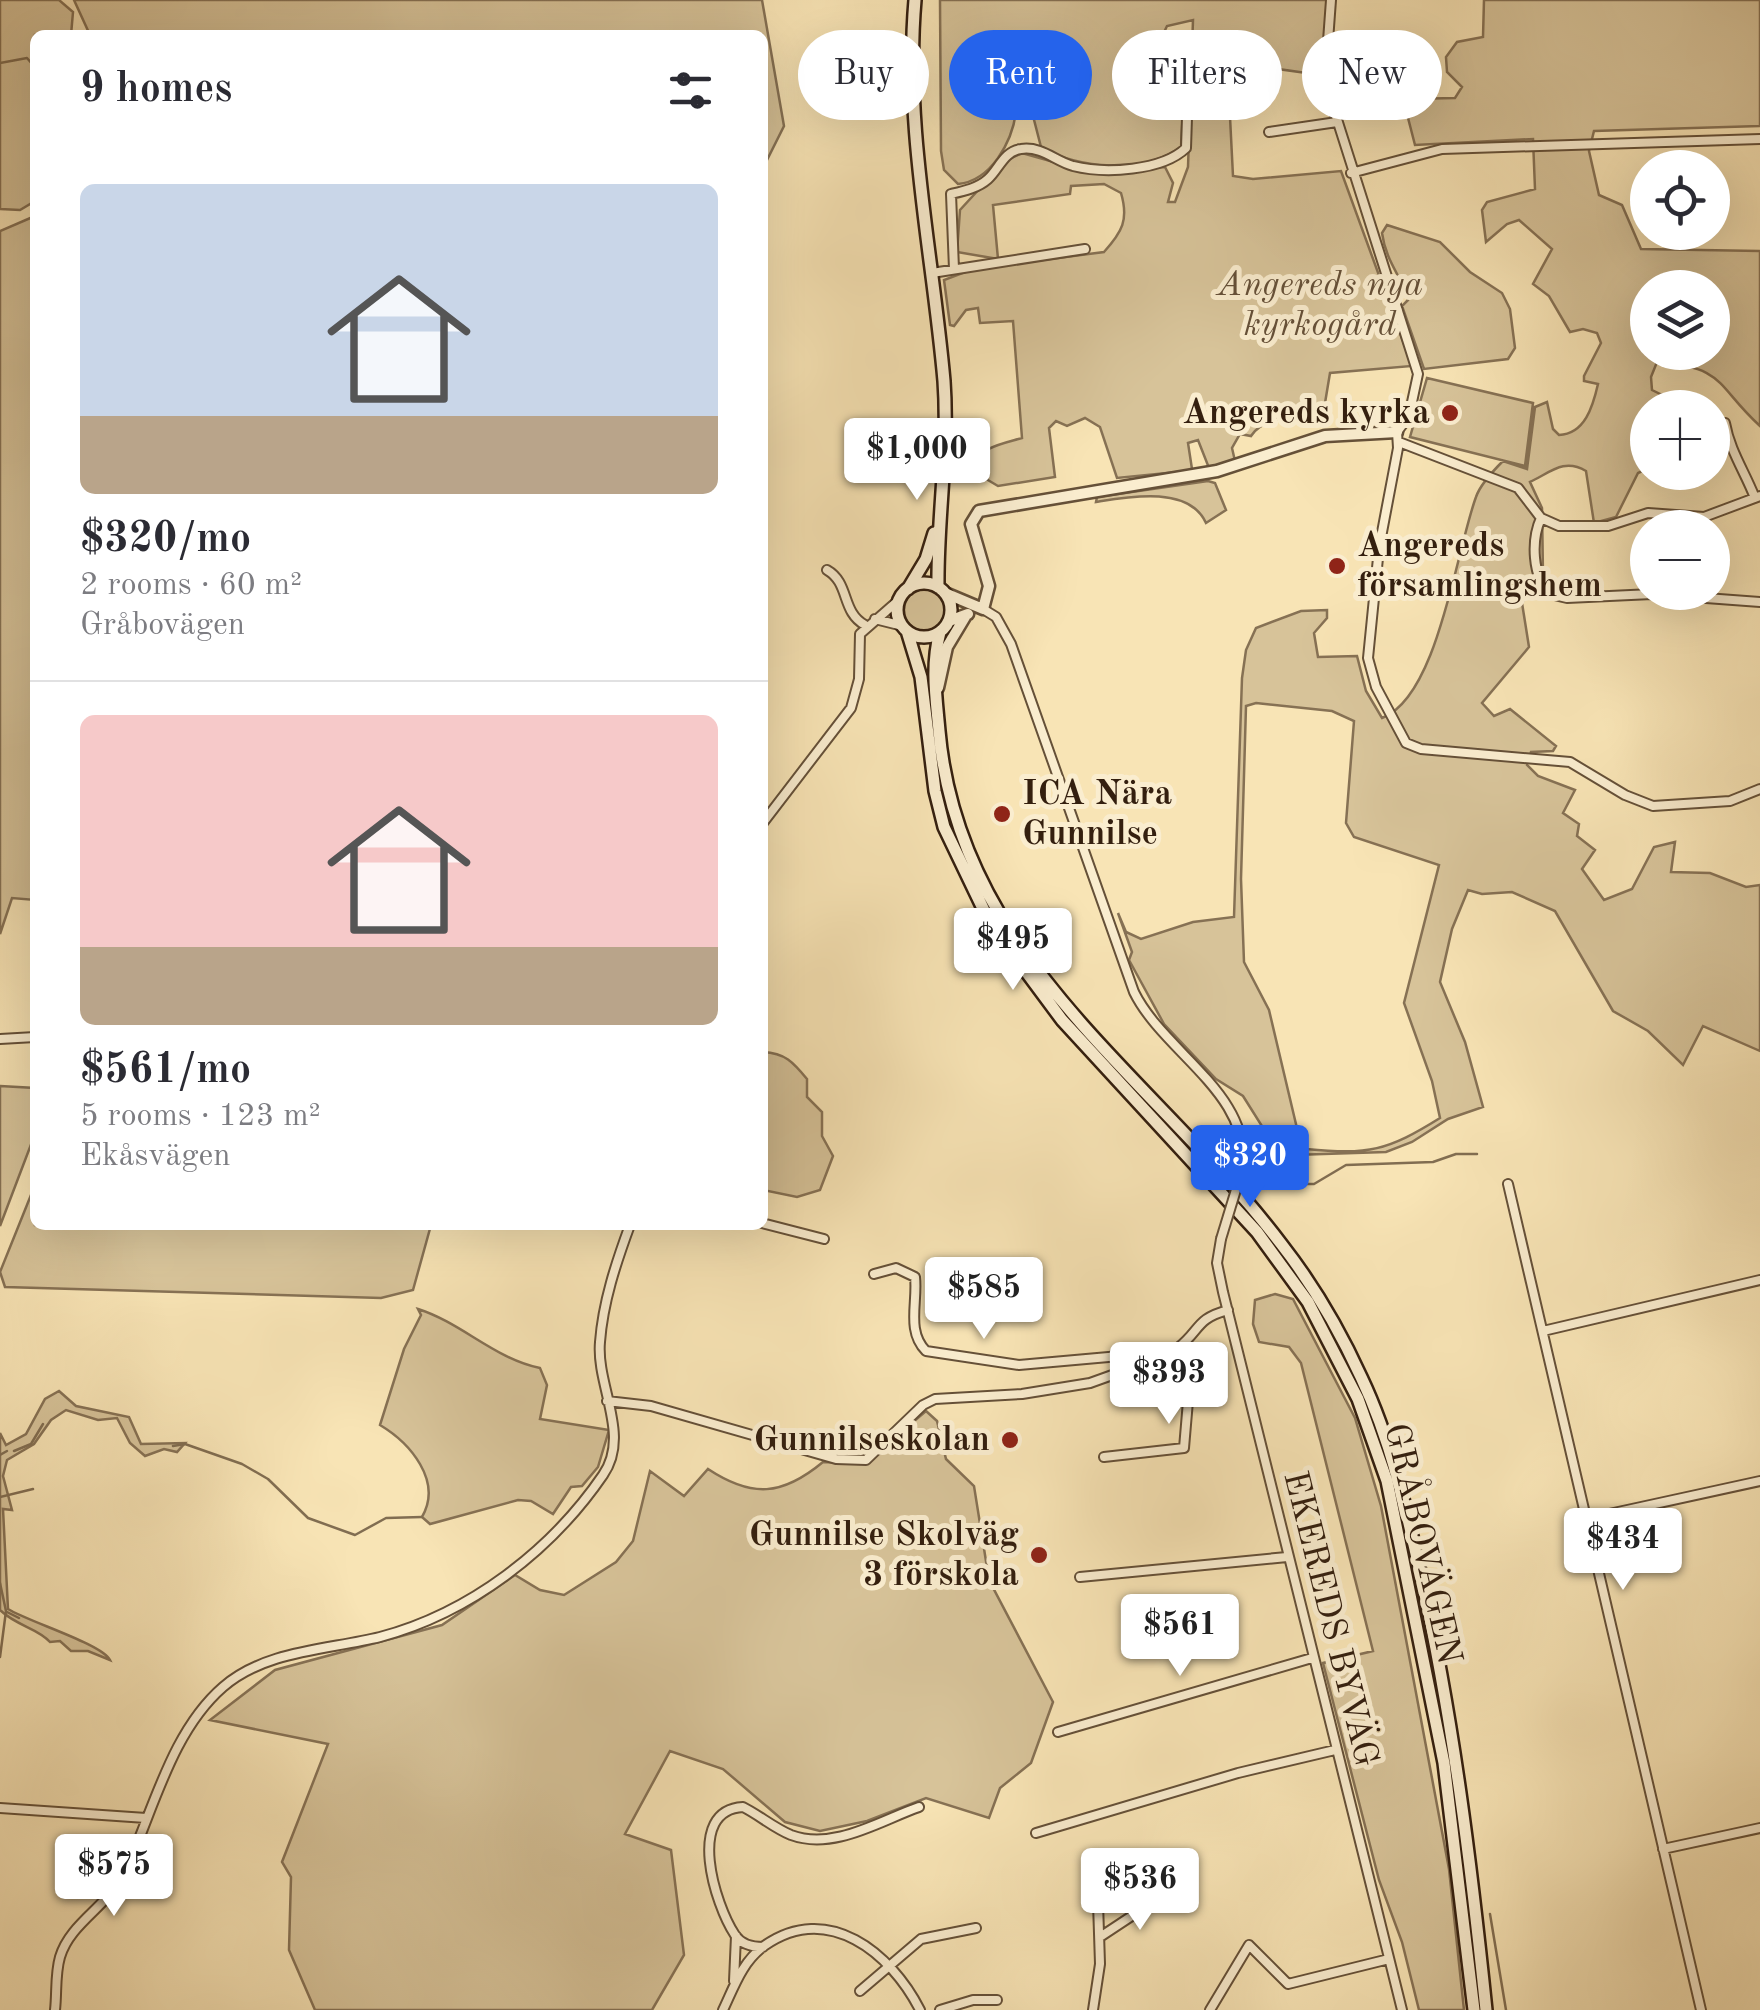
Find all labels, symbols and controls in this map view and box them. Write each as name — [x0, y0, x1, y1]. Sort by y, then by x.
chip: Buy — [798, 30, 929, 120]
chip: Rent — [949, 30, 1092, 120]
chip: Filters — [1112, 30, 1282, 120]
chip: New — [1302, 30, 1442, 120]
icon: filters — [663, 63, 718, 118]
text: 9 homes — [80, 69, 232, 111]
map controls — [1630, 150, 1730, 610]
button: locate — [1630, 150, 1730, 250]
icon: home — [309, 249, 489, 429]
park label: Angereds nya kyrkogård — [1215, 268, 1423, 343]
button: layers — [1630, 270, 1730, 370]
button: + — [1630, 390, 1730, 490]
place label: Angereds kyrka — [1182, 396, 1430, 431]
marker: Angereds kyrka — [1439, 402, 1461, 424]
pin: $1,000 — [836, 418, 998, 503]
text: $1,000 — [866, 434, 968, 466]
button: − — [1630, 510, 1730, 610]
text: $320/mo — [80, 519, 251, 561]
place label: Angereds församlingshem — [1357, 529, 1602, 604]
marker: Angereds församlingshem — [1326, 555, 1348, 577]
text: 2 rooms · 60 m² — [80, 570, 302, 602]
text: Gråbovägen — [80, 610, 245, 642]
place label: ICA Nära Gunnilse — [1022, 777, 1172, 852]
icon: home — [309, 780, 489, 960]
marker: ICA Nära Gunnilse — [991, 803, 1013, 825]
pin: $495 — [954, 908, 1072, 993]
text: $495 — [976, 924, 1050, 956]
text: $561/mo — [80, 1050, 251, 1092]
text: 5 rooms · 123 m² — [80, 1101, 321, 1133]
pin: $320 — [1191, 1125, 1309, 1210]
text: Ekåsvägen — [80, 1141, 230, 1173]
text: $320 — [1213, 1141, 1287, 1173]
pin: $585 — [925, 1257, 1043, 1342]
text: $585 — [947, 1273, 1021, 1305]
pin: $393 — [1110, 1342, 1228, 1427]
text: $393 — [1132, 1358, 1206, 1390]
street label: GRÅBOVÄGEN — [1377, 1418, 1475, 1668]
place label: Gunnilseskolan — [754, 1423, 990, 1458]
marker: Gunnilseskolan — [999, 1429, 1021, 1451]
street label: EKEREDS BYVÄG — [1276, 1466, 1389, 1770]
pin: $434 — [1564, 1508, 1682, 1593]
place label: Gunnilse Skolväg 3 förskola — [749, 1518, 1019, 1593]
text: $434 — [1586, 1524, 1660, 1556]
marker: Gunnilse Skolväg 3 förskola — [1028, 1544, 1050, 1566]
pin: $561 — [1121, 1594, 1239, 1679]
text: $561 — [1143, 1610, 1217, 1642]
pin: $575 — [55, 1834, 173, 1919]
pin: $536 — [1081, 1848, 1199, 1933]
text: $575 — [77, 1850, 151, 1882]
text: $536 — [1103, 1864, 1177, 1896]

